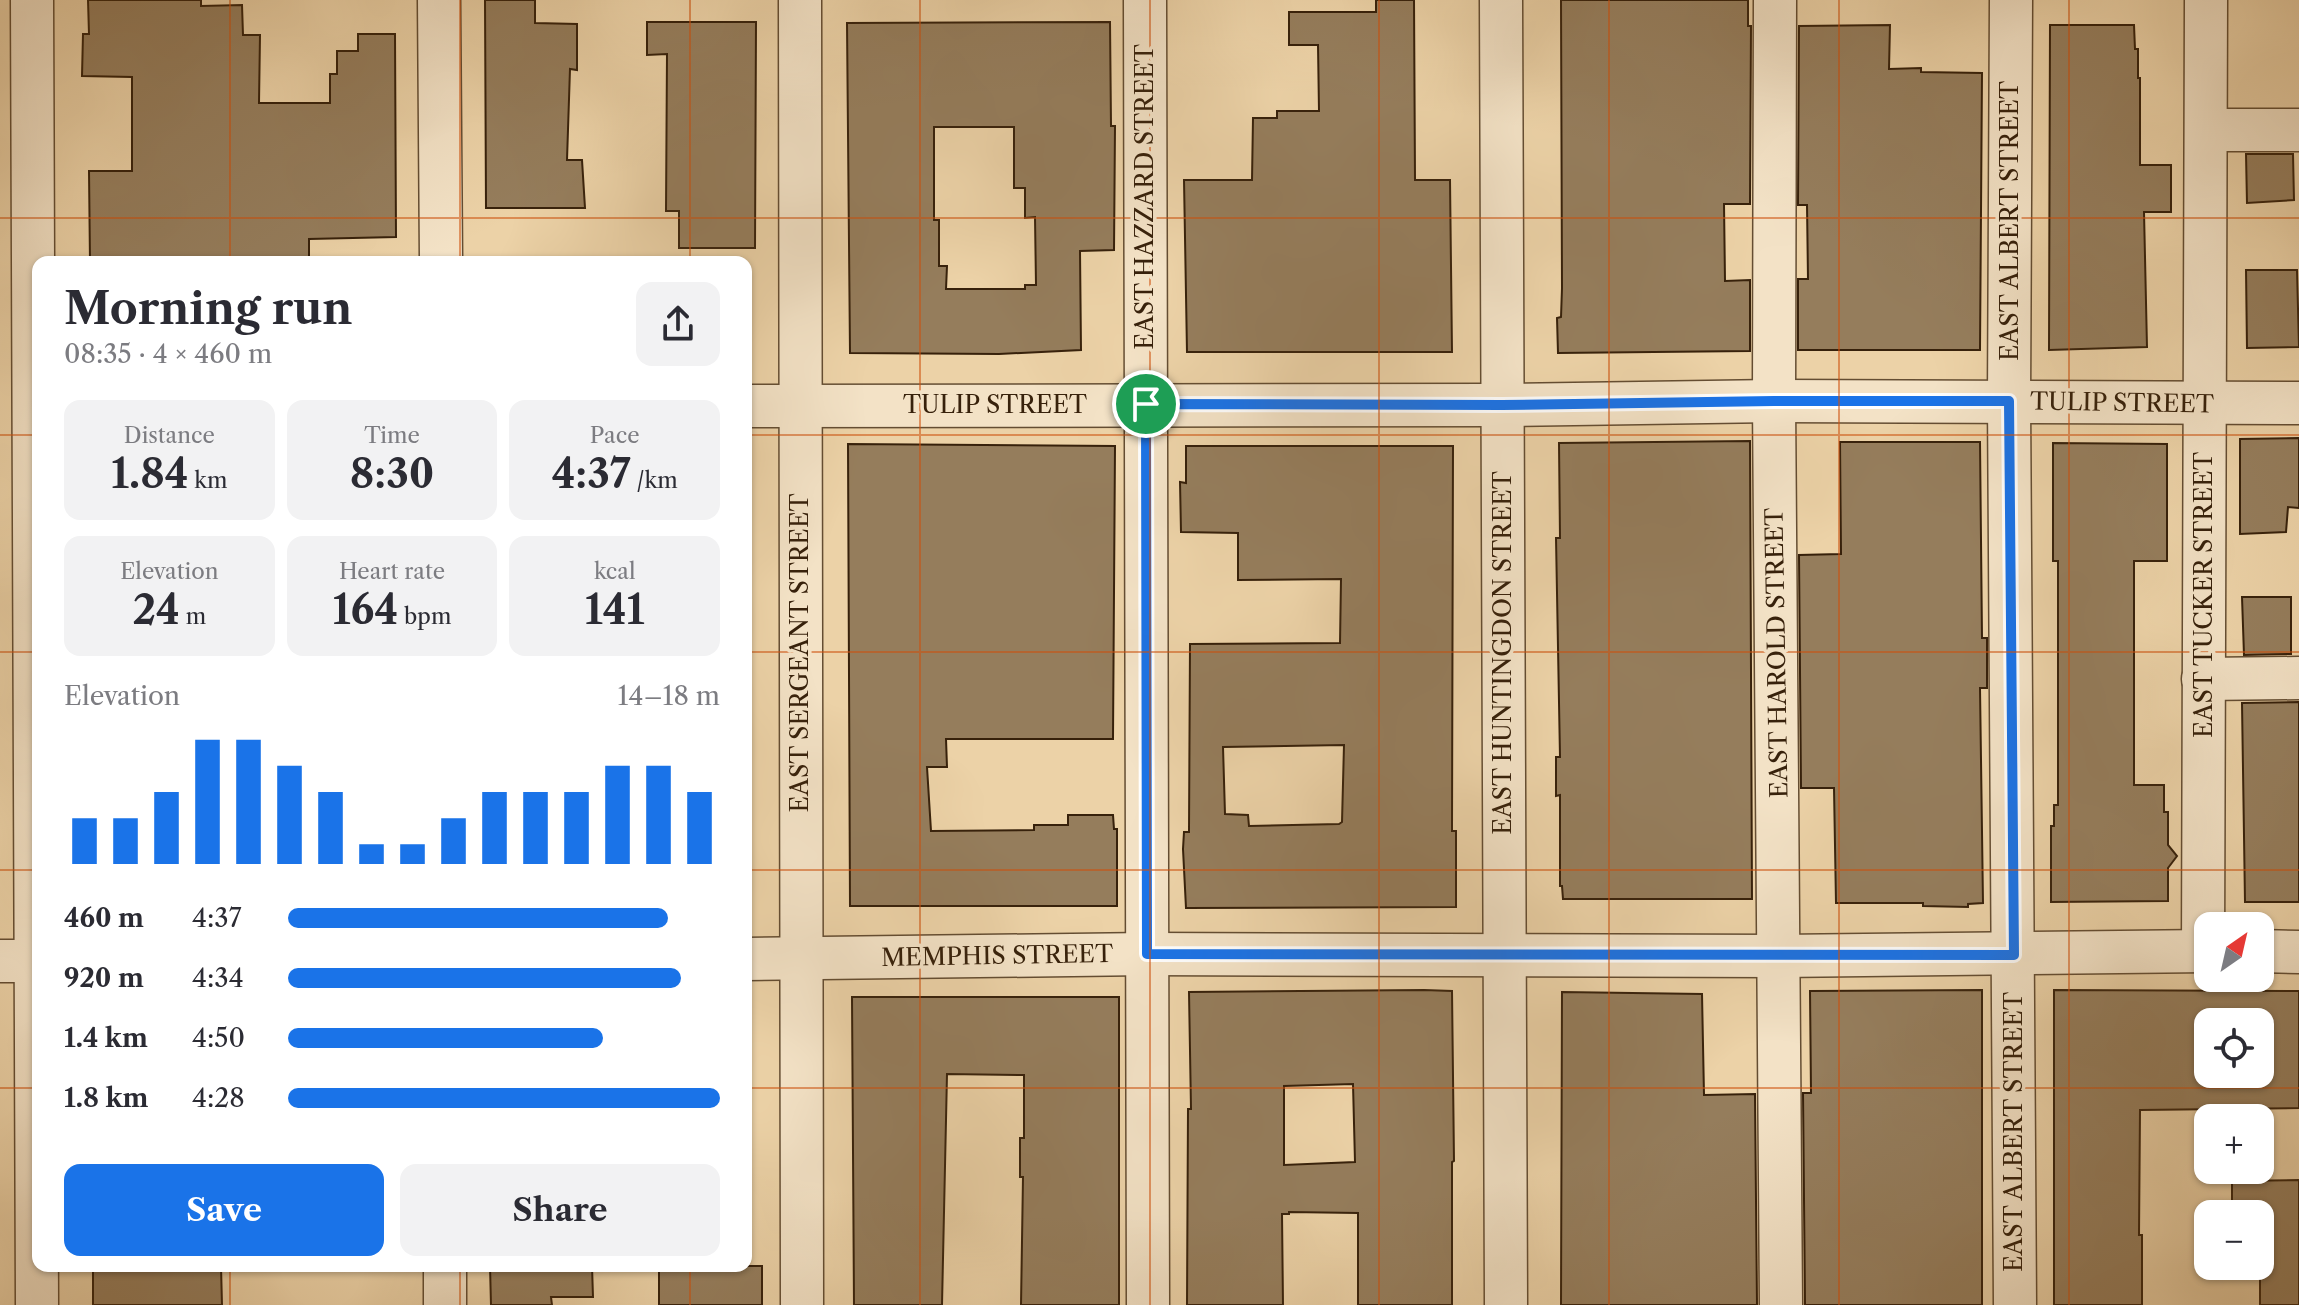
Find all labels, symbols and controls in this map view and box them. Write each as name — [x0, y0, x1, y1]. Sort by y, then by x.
street label: EAST HAZZARD STREET — [1130, 44, 1159, 350]
street label: EAST ALBERT STREET — [1995, 81, 2024, 361]
text: Morning run — [64, 281, 353, 335]
button: share — [636, 282, 720, 366]
text: 08:35 · 4 × 460 m — [64, 338, 272, 370]
pin — [1112, 370, 1180, 438]
icon: arrive — [1124, 382, 1168, 426]
street label: TULIP STREET — [2030, 386, 2214, 419]
street label: TULIP STREET — [903, 390, 1087, 419]
text: Distance — [124, 422, 215, 449]
text: Time — [364, 422, 420, 449]
text: Pace — [590, 422, 640, 449]
text: 1.84 — [111, 449, 189, 498]
text: 8:30 — [350, 449, 434, 498]
text: 4:37 — [552, 449, 631, 498]
street label: EAST TUCKER STREET — [2189, 452, 2218, 738]
text: km — [189, 467, 228, 494]
text: /km — [631, 467, 678, 494]
street label: EAST HUNTINGDON STREET — [1488, 471, 1517, 835]
street label: EAST SERGEANT STREET — [785, 494, 814, 812]
street label: EAST HAROLD STREET — [1759, 508, 1794, 798]
text: Elevation — [120, 558, 218, 585]
text: Heart rate — [339, 558, 445, 585]
text: kcal — [594, 558, 635, 585]
text: 24 — [132, 585, 180, 634]
text: 164 — [333, 585, 398, 634]
text: 141 — [585, 585, 645, 634]
text: m — [180, 603, 206, 630]
text: bpm — [398, 603, 451, 630]
text: Elevation — [64, 680, 180, 712]
text: 14–18 m — [618, 680, 720, 712]
text: 460 m — [64, 902, 144, 934]
text: 4:37 — [192, 902, 241, 934]
north arrow — [2194, 912, 2274, 992]
map controls — [2194, 912, 2274, 1280]
street label: MEMPHIS STREET — [881, 939, 1113, 972]
text: 920 m — [64, 962, 144, 994]
text: 4:34 — [192, 962, 244, 994]
street label: EAST ALBERT STREET — [1999, 992, 2028, 1272]
button: locate — [2194, 1008, 2274, 1088]
text: 1.4 km — [64, 1022, 148, 1054]
text: 4:50 — [192, 1022, 245, 1054]
text: 1.8 km — [64, 1082, 148, 1114]
text: 4:28 — [192, 1082, 245, 1114]
button: + — [2194, 1104, 2274, 1184]
button: Save — [64, 1164, 384, 1256]
button: Share — [400, 1164, 720, 1256]
button: − — [2194, 1200, 2274, 1280]

